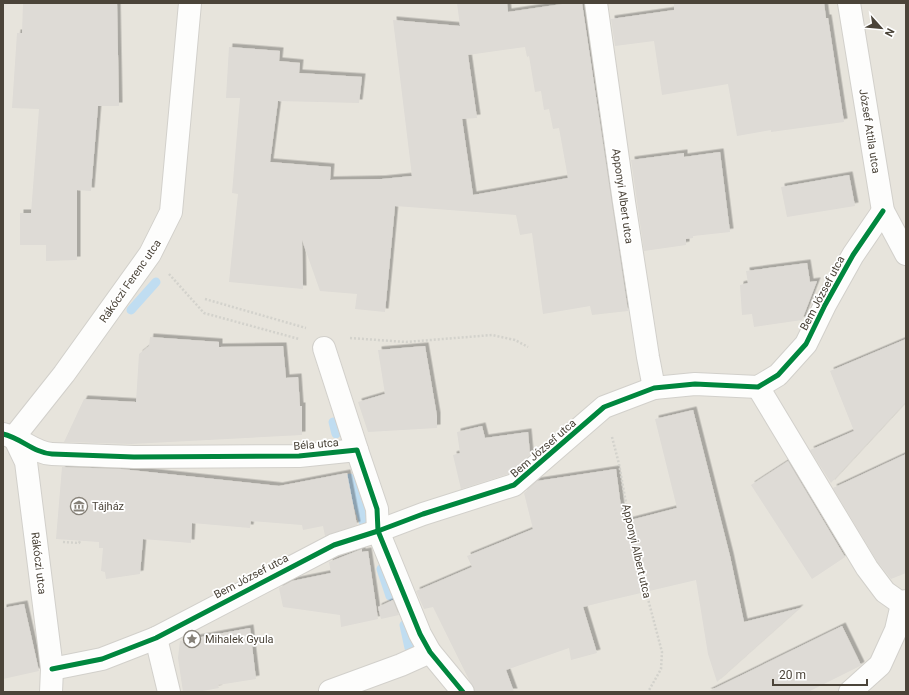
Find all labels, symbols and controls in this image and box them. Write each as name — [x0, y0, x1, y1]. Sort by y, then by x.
north arrow — [861, 8, 901, 48]
text: N — [882, 26, 897, 39]
street label: József Attila utca — [856, 88, 883, 174]
street label: Apponyi Albert utca — [609, 148, 636, 245]
street label: Rákóczi Ferenc utca — [97, 237, 164, 325]
street label: Bem József utca — [797, 254, 847, 333]
street label: Bem József utca — [508, 416, 579, 480]
street label: Béla utca — [293, 436, 339, 453]
museum icon: Tájház — [69, 496, 89, 516]
place label: Tájház — [92, 500, 125, 513]
street label: Apponyi Albert utca — [619, 503, 654, 599]
street label: Rákóczi utca — [28, 531, 49, 595]
street label: Bem József utca — [212, 551, 291, 601]
place icon: Mihalek Gyula — [182, 629, 202, 649]
place label: Mihalek Gyula — [205, 633, 274, 646]
scale bar — [773, 661, 867, 687]
text: 20 m — [779, 668, 806, 682]

